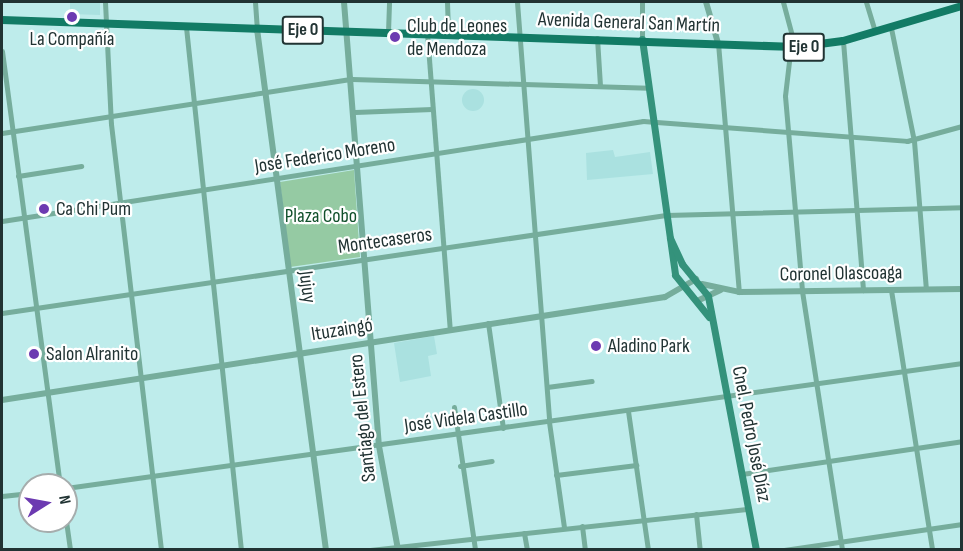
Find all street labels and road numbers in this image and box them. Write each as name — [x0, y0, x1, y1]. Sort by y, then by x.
street label: Avenida General San Martín — [538, 8, 720, 38]
road number: Eje 0 — [280, 15, 326, 45]
road number: Eje 0 — [782, 32, 826, 62]
street label: José Federico Moreno — [253, 133, 397, 179]
street label: Montecaseros — [337, 223, 433, 259]
street label: Coronel Olascoaga — [779, 261, 903, 287]
street label: Jujuy — [293, 270, 321, 304]
street label: Ituzaingó — [310, 313, 374, 347]
street label: Santiago del Estero — [344, 353, 382, 483]
street label: Cnel. Pedro José Díaz — [726, 364, 776, 504]
street label: José Videla Castillo — [403, 397, 529, 439]

